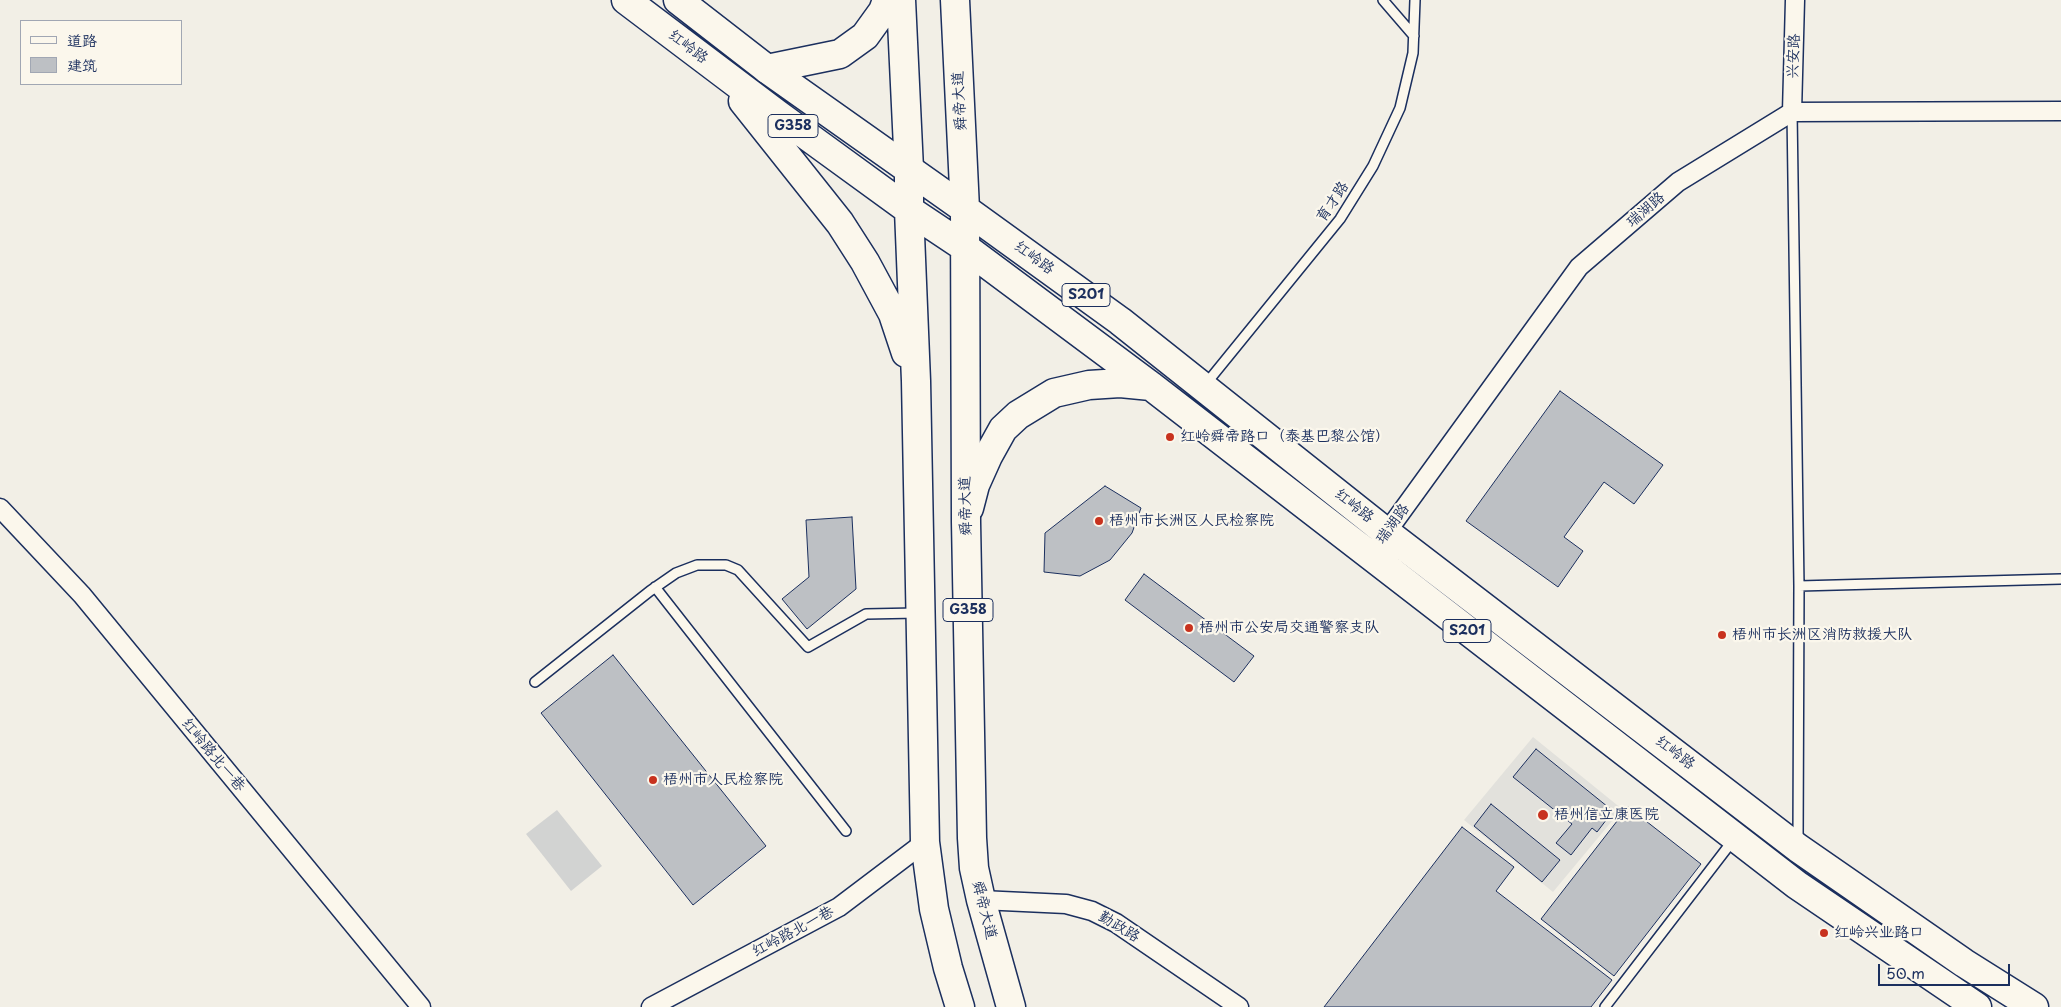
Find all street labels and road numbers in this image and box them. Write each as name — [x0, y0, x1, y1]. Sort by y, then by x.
street label: 红岭路 — [665, 26, 711, 68]
street label: 兴安路 — [1784, 33, 1804, 79]
street label: 舜帝大道 — [949, 71, 971, 131]
road number: G358 — [768, 114, 818, 138]
street label: 育才路 — [1313, 178, 1353, 226]
street label: 瑞湖路 — [1623, 188, 1669, 232]
street label: 红岭路 — [1011, 237, 1057, 279]
road number: S201 — [1062, 284, 1110, 306]
street label: 舜帝大道 — [956, 476, 976, 536]
street label: 红岭路 — [1331, 485, 1377, 527]
street label: 瑞湖路 — [1372, 501, 1414, 547]
road number: G358 — [943, 598, 993, 622]
road number: S201 — [1443, 620, 1491, 642]
street label: 红岭路北一巷 — [177, 715, 249, 795]
street label: 红岭路 — [1652, 732, 1698, 774]
street label: 舜帝大道 — [968, 879, 1000, 941]
street label: 红岭路北一巷 — [749, 903, 837, 961]
street label: 勤政路 — [1095, 908, 1143, 946]

